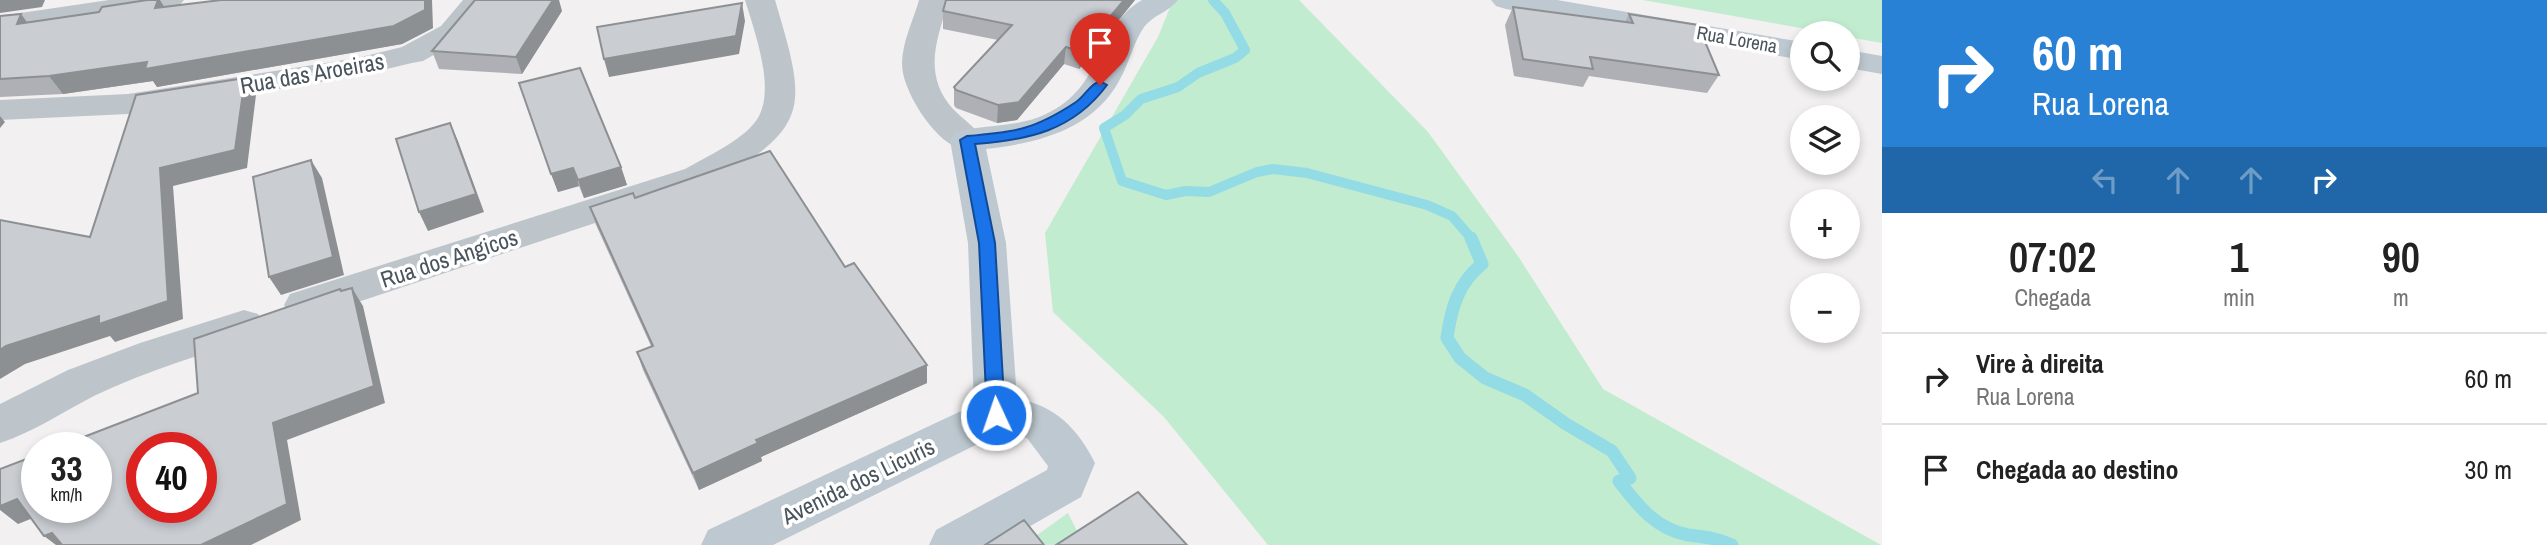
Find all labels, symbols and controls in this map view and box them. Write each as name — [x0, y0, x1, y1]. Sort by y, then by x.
pin — [1070, 13, 1130, 85]
street label: Rua Lorena — [1695, 19, 1780, 59]
text: 60 m — [2032, 19, 2124, 85]
map controls — [1790, 21, 1860, 343]
button: search — [1790, 21, 1860, 91]
icon: arrive — [1081, 24, 1119, 62]
icon: right — [1917, 28, 2008, 119]
street label: Rua das Aroeiras — [238, 45, 386, 101]
text: Rua Lorena — [2032, 82, 2169, 125]
button: layers — [1790, 105, 1860, 175]
icon: left — [2086, 161, 2124, 199]
icon: ahead — [2159, 161, 2197, 199]
icon: ahead — [2232, 161, 2270, 199]
icon: right — [2305, 161, 2343, 199]
button: + — [1790, 189, 1860, 259]
street label: Rua dos Angicos — [376, 221, 522, 295]
text: 07:02 — [2009, 229, 2096, 285]
text: 1 — [2229, 229, 2249, 285]
text: 90 — [2382, 229, 2420, 285]
button: − — [1790, 273, 1860, 343]
text: Chegada — [2014, 282, 2091, 313]
text: min — [2223, 282, 2255, 313]
text: m — [2393, 282, 2409, 313]
text: Vire à direita — [1976, 346, 2104, 381]
icon: right — [1917, 360, 1955, 398]
text: 60 m — [2465, 361, 2512, 396]
position arrow — [959, 378, 1033, 452]
text: Rua Lorena — [1976, 381, 2075, 412]
street label: Avenida dos Licuris — [776, 431, 940, 532]
speed limit sign: 40 — [126, 432, 217, 523]
text: 33 — [51, 445, 82, 492]
icon: arrive — [1917, 451, 1955, 489]
text: Chegada ao destino — [1976, 452, 2179, 487]
text: 30 m — [2465, 452, 2512, 487]
text: km/h — [51, 482, 83, 507]

